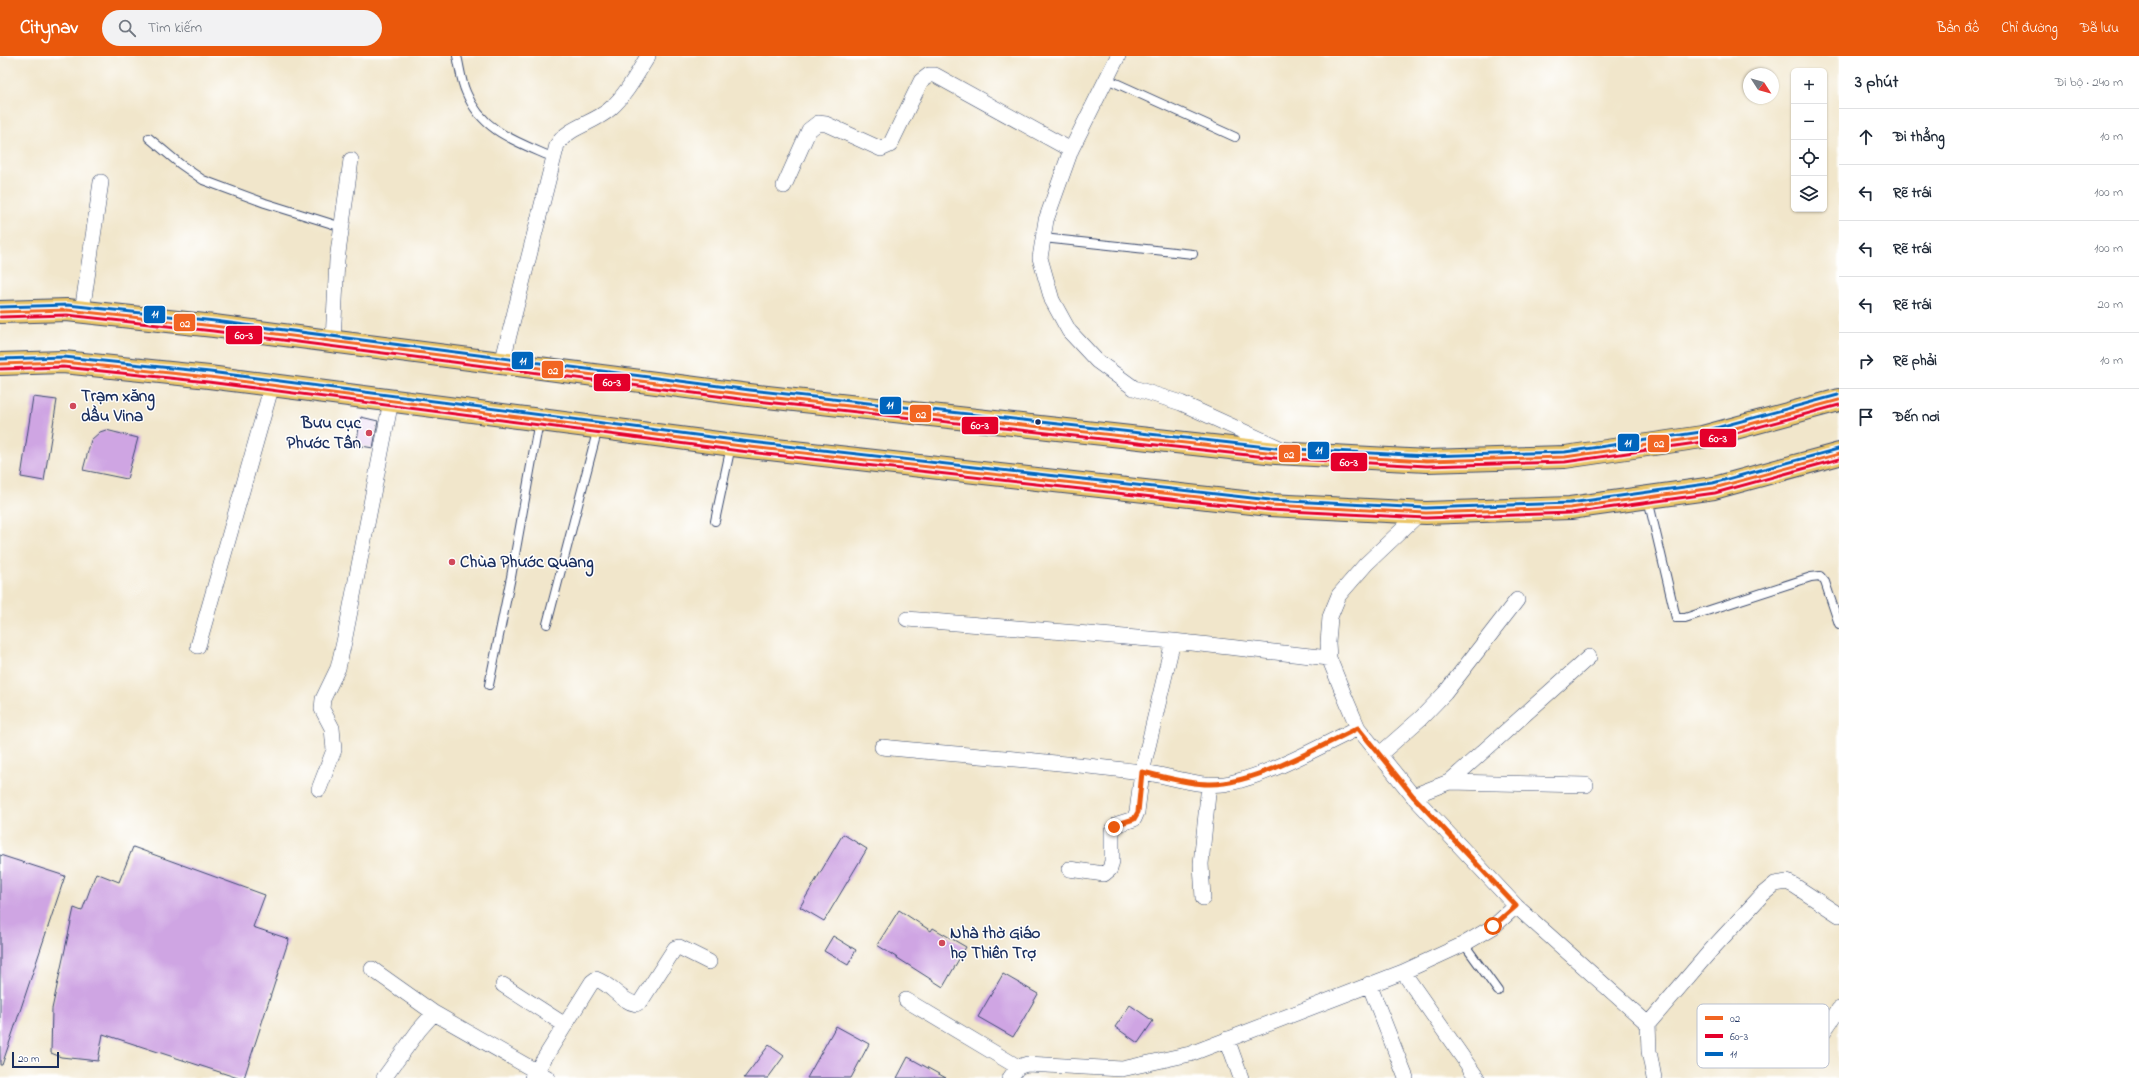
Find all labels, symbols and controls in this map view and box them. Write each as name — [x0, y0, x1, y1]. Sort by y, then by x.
search box — [102, 10, 382, 46]
text: Citynav — [20, 15, 78, 42]
icon: search — [116, 17, 138, 39]
text: Tìm kiếm — [148, 17, 202, 39]
text: Bản đồ — [1937, 18, 1979, 39]
text: Chỉ đường — [2001, 18, 2058, 39]
text: Đã lưu — [2080, 18, 2119, 39]
north arrow — [1743, 68, 1779, 104]
map controls — [1791, 68, 1827, 212]
button: + — [1791, 68, 1827, 104]
text: 3 phút — [1855, 70, 1898, 95]
text: Đi bộ · 240 m — [2055, 73, 2123, 92]
button: − — [1791, 104, 1827, 140]
icon: ahead — [1855, 126, 1877, 148]
text: Đi thẳng — [1893, 126, 1945, 148]
text: 10 m — [2100, 127, 2123, 146]
button: locate — [1791, 140, 1827, 176]
button: layers — [1791, 176, 1827, 212]
icon: left — [1855, 182, 1877, 204]
text: Rẽ trái — [1893, 182, 1932, 204]
text: 100 m — [2094, 183, 2123, 202]
icon: left — [1855, 238, 1877, 260]
text: Rẽ trái — [1893, 238, 1932, 260]
text: 100 m — [2094, 239, 2123, 258]
icon: left — [1855, 294, 1877, 316]
text: Rẽ trái — [1893, 294, 1932, 316]
text: 20 m — [2098, 295, 2123, 314]
line badge: 11 — [143, 305, 166, 324]
text: 11 — [152, 307, 159, 323]
line badge: 02 — [173, 313, 196, 332]
text: 02 — [179, 316, 191, 332]
line badge: 60-3 — [225, 325, 263, 345]
text: 60-3 — [234, 328, 254, 344]
icon: right — [1855, 350, 1877, 372]
text: Rẽ phải — [1893, 350, 1937, 372]
line badge: 11 — [511, 351, 534, 370]
text: 10 m — [2100, 351, 2123, 370]
text: 11 — [520, 354, 527, 370]
line badge: 02 — [541, 360, 564, 379]
text: 02 — [547, 363, 559, 379]
line badge: 60-3 — [593, 373, 631, 392]
text: 60-3 — [602, 375, 622, 391]
place label: Trạm xăng dầu Vina — [81, 384, 155, 429]
line badge: 11 — [879, 396, 902, 415]
text: 11 — [887, 398, 894, 414]
marker: Trạm xăng dầu Vina — [68, 401, 78, 411]
line badge: 02 — [909, 404, 932, 423]
icon: arrive — [1855, 406, 1877, 428]
text: Đến nơi — [1893, 406, 1940, 428]
text: 02 — [915, 407, 927, 423]
place label: Bưu cục Phước Tân — [286, 411, 362, 456]
line badge: 60-3 — [961, 416, 999, 435]
unlabelled marker — [1033, 417, 1043, 427]
text: 60-3 — [970, 418, 990, 434]
marker: Bưu cục Phước Tân — [364, 428, 374, 438]
line badge: 60-3 — [1699, 428, 1737, 448]
text: 60-3 — [1708, 431, 1728, 447]
line badge: 11 — [1617, 433, 1640, 452]
line badge: 02 — [1647, 434, 1670, 453]
text: 11 — [1625, 436, 1632, 452]
text: 02 — [1653, 436, 1665, 452]
line badge: 11 — [1307, 441, 1330, 460]
text: 11 — [1316, 443, 1323, 459]
line badge: 02 — [1278, 444, 1301, 463]
text: 02 — [1283, 447, 1295, 463]
line badge: 60-3 — [1330, 452, 1368, 472]
text: 60-3 — [1339, 455, 1359, 471]
place label: Chùa Phước Quang — [460, 550, 594, 577]
marker: Chùa Phước Quang — [447, 557, 457, 567]
route end — [1105, 818, 1123, 836]
route start — [1484, 917, 1502, 935]
place label: Nhà thờ Giáo họ Thiên Trợ — [950, 921, 1041, 966]
marker: Nhà thờ Giáo họ Thiên Trợ — [937, 938, 947, 948]
legend — [1697, 1004, 1829, 1068]
text: 02 — [1730, 1011, 1741, 1027]
text: 60-3 — [1730, 1029, 1749, 1045]
text: 11 — [1730, 1047, 1737, 1063]
scale bar — [12, 1050, 59, 1069]
text: 20 m — [18, 1051, 40, 1067]

